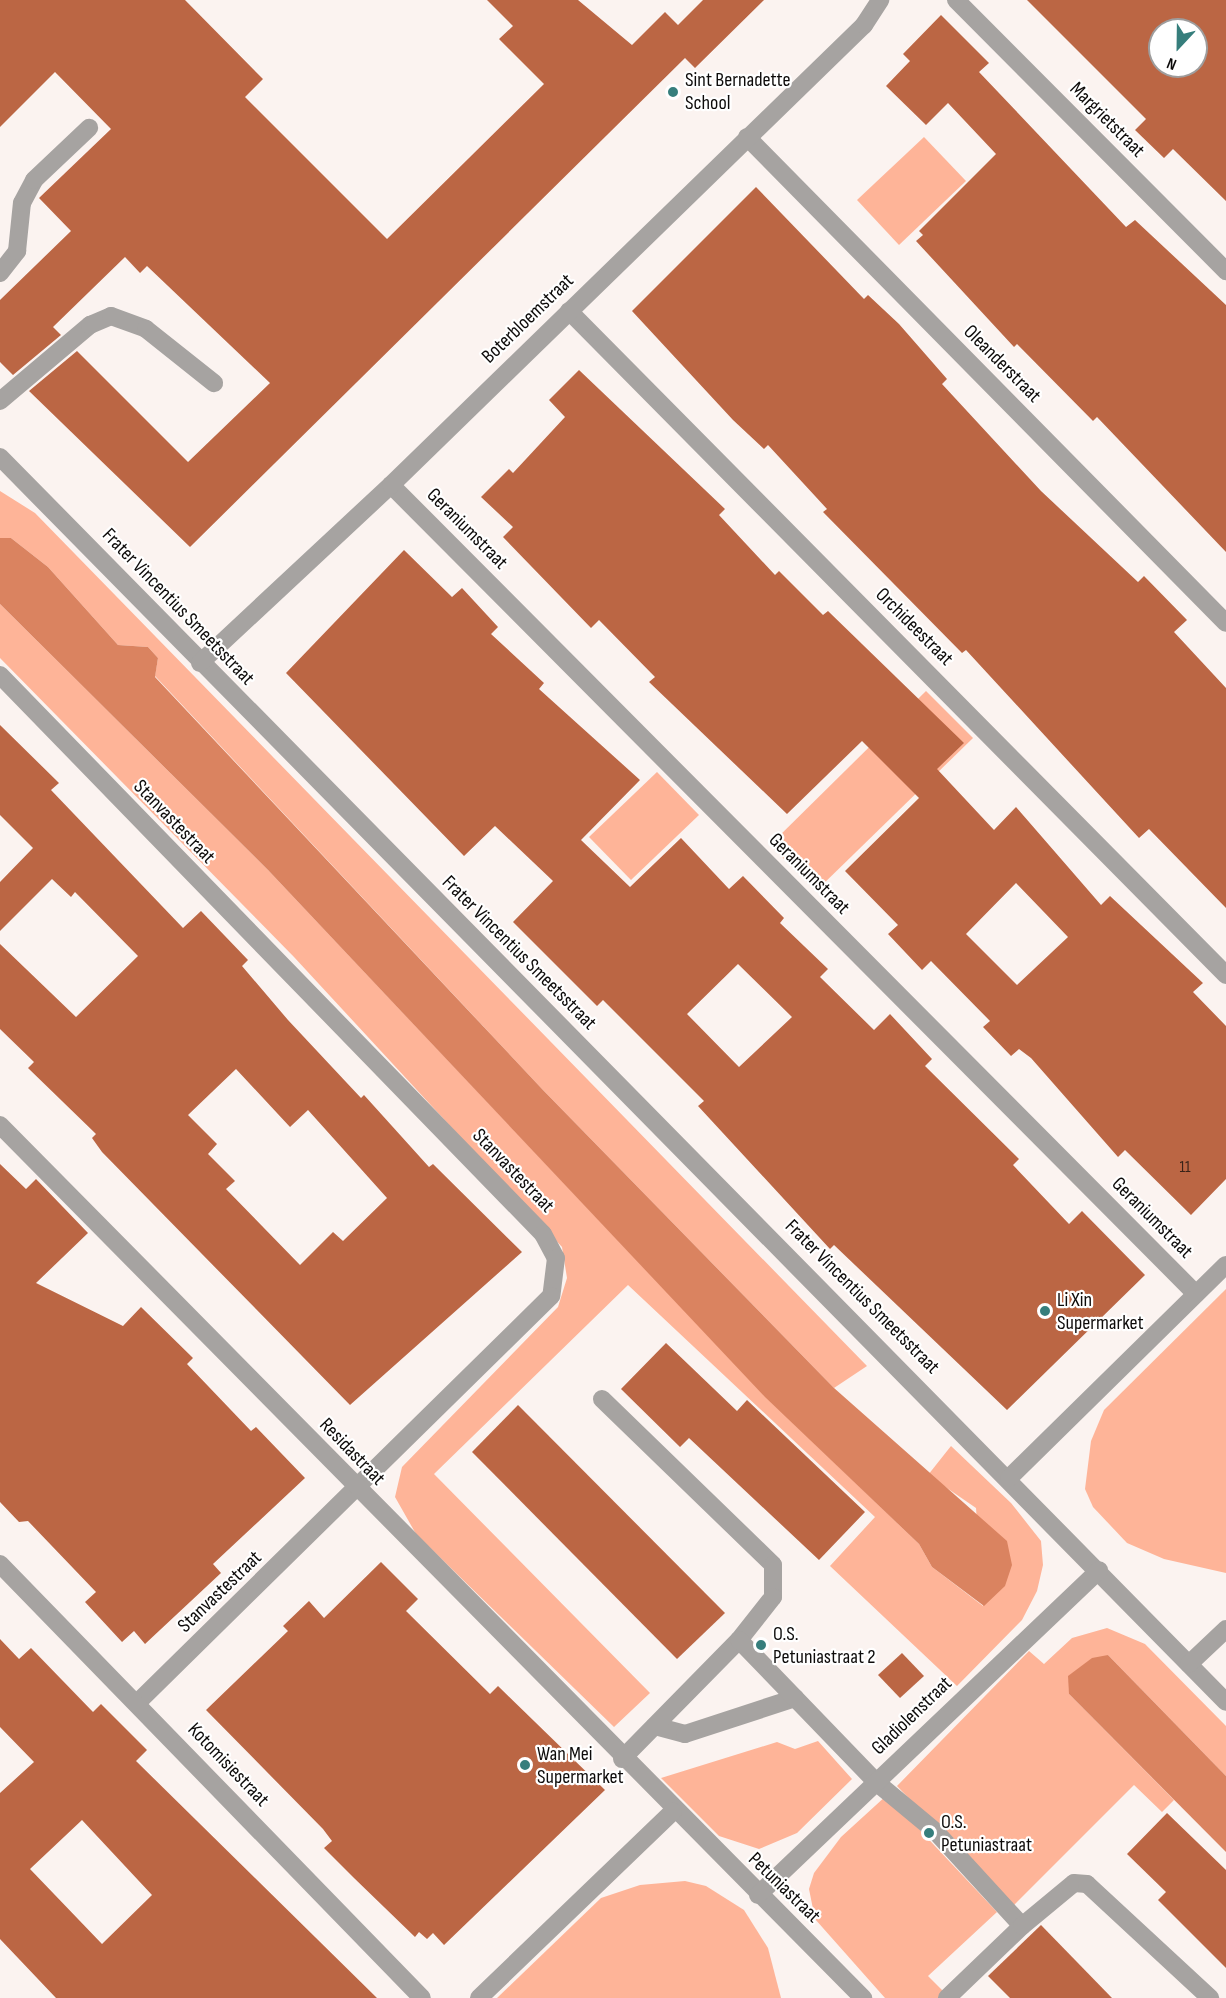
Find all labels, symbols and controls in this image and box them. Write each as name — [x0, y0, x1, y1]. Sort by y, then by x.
north arrow — [1148, 18, 1208, 78]
text: N — [1164, 53, 1179, 74]
place label: Sint Bernadette School — [685, 68, 791, 115]
street label: Margrietstraat — [1064, 77, 1150, 163]
marker: Sint Bernadette School — [666, 85, 680, 99]
street label: Boterbloemstraat — [477, 269, 579, 369]
street label: Oleanderstraat — [958, 320, 1046, 408]
street label: Geraniumstraat — [421, 483, 513, 575]
street label: Frater Vincentius Smeetsstraat — [97, 524, 259, 690]
street label: Orchideestraat — [870, 583, 958, 671]
street label: Stanvastestraat — [128, 775, 220, 869]
street label: Geraniumstraat — [763, 828, 855, 920]
street label: Frater Vincentius Smeetsstraat — [437, 871, 601, 1035]
street label: Stanvastestraat — [467, 1124, 559, 1218]
house number: 11 — [1179, 1158, 1191, 1178]
street label: Geraniumstraat — [1106, 1172, 1198, 1264]
street label: Frater Vincentius Smeetsstraat — [780, 1215, 944, 1379]
place label: Li Xin Supermarket — [1057, 1288, 1144, 1335]
marker: Li Xin Supermarket — [1038, 1304, 1052, 1318]
street label: Residastraat — [314, 1413, 390, 1491]
street label: Stanvastestraat — [173, 1546, 267, 1638]
place label: O.S. Petuniastraat 2 — [773, 1622, 875, 1669]
marker: O.S. Petuniastraat 2 — [754, 1638, 768, 1652]
street label: Gladiolenstraat — [867, 1672, 957, 1760]
street label: Kotomisiestraat — [182, 1718, 274, 1812]
place label: Wan Mei Supermarket — [537, 1742, 624, 1789]
marker: Wan Mei Supermarket — [518, 1758, 532, 1772]
place label: O.S. Petuniastraat — [941, 1810, 1032, 1857]
marker: O.S. Petuniastraat — [922, 1826, 936, 1840]
street label: Petuniastraat — [743, 1848, 825, 1928]

